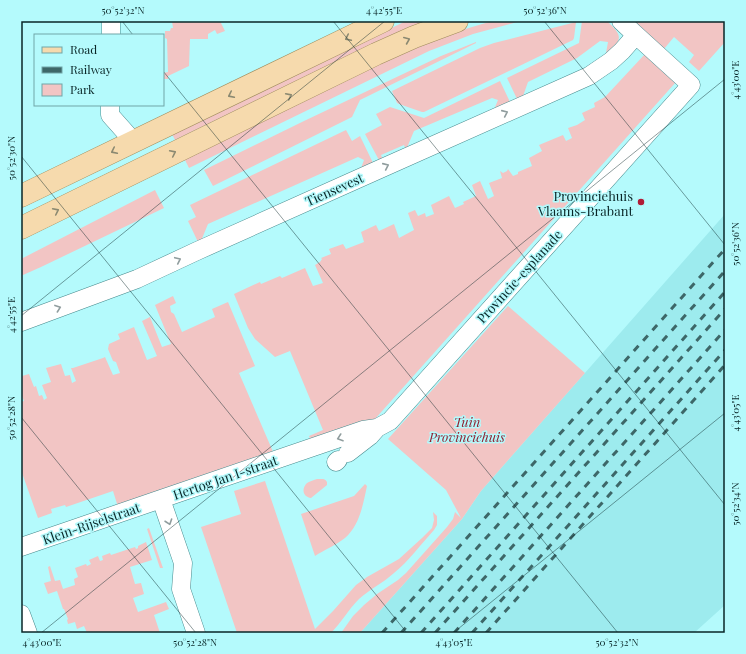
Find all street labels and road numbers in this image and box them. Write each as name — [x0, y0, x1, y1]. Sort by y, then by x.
street label: Tiensevest — [302, 169, 366, 209]
street label: Provincie-esplanade — [473, 225, 566, 326]
street label: Hertog Jan I-straat — [170, 451, 280, 503]
street label: Klein-Rijselstraat — [40, 498, 142, 548]

